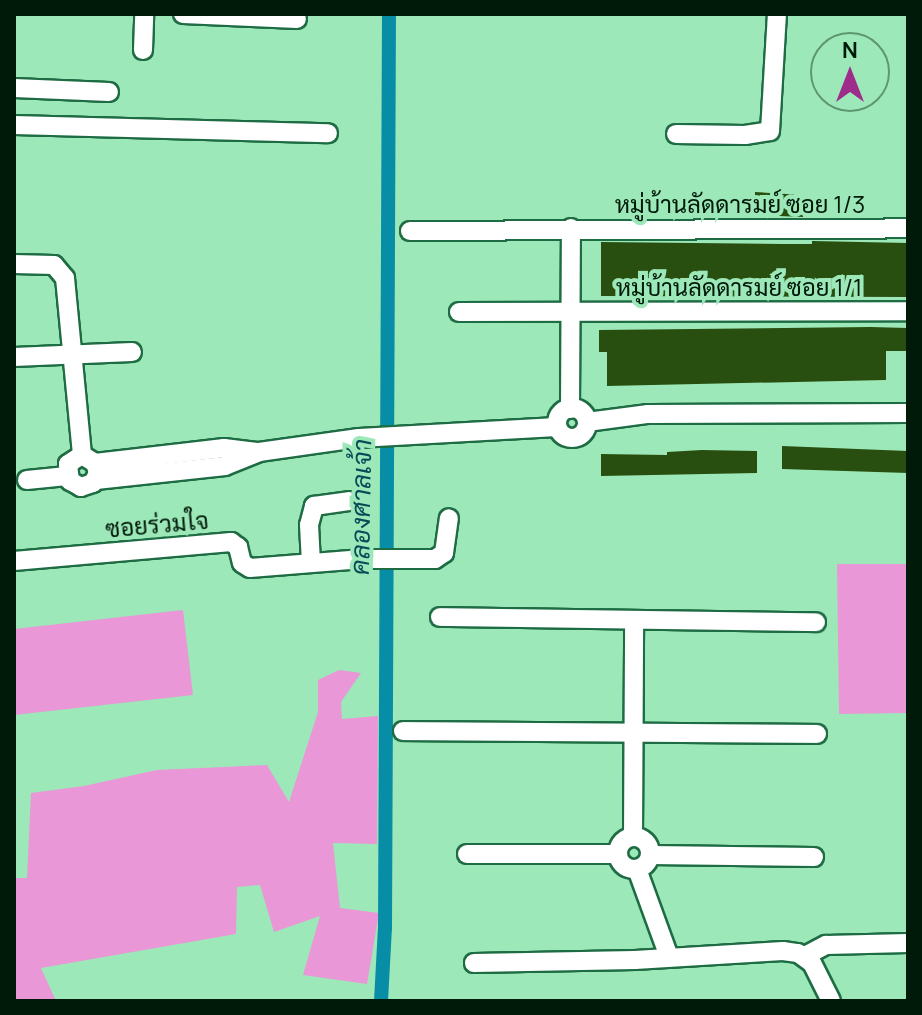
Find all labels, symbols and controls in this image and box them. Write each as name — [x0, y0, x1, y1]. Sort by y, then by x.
north arrow — [810, 32, 890, 112]
text: N — [842, 35, 858, 65]
street label: หมู่บ้านลัดดารมย์ ซอย 1/3 — [615, 190, 865, 218]
street label: หมู่บ้านลัดดารมย์ ซอย 1/1 — [616, 273, 862, 301]
water label: คลองศาลเจ้า — [344, 439, 378, 575]
street label: ซอยร่วมใจ — [104, 505, 210, 543]

